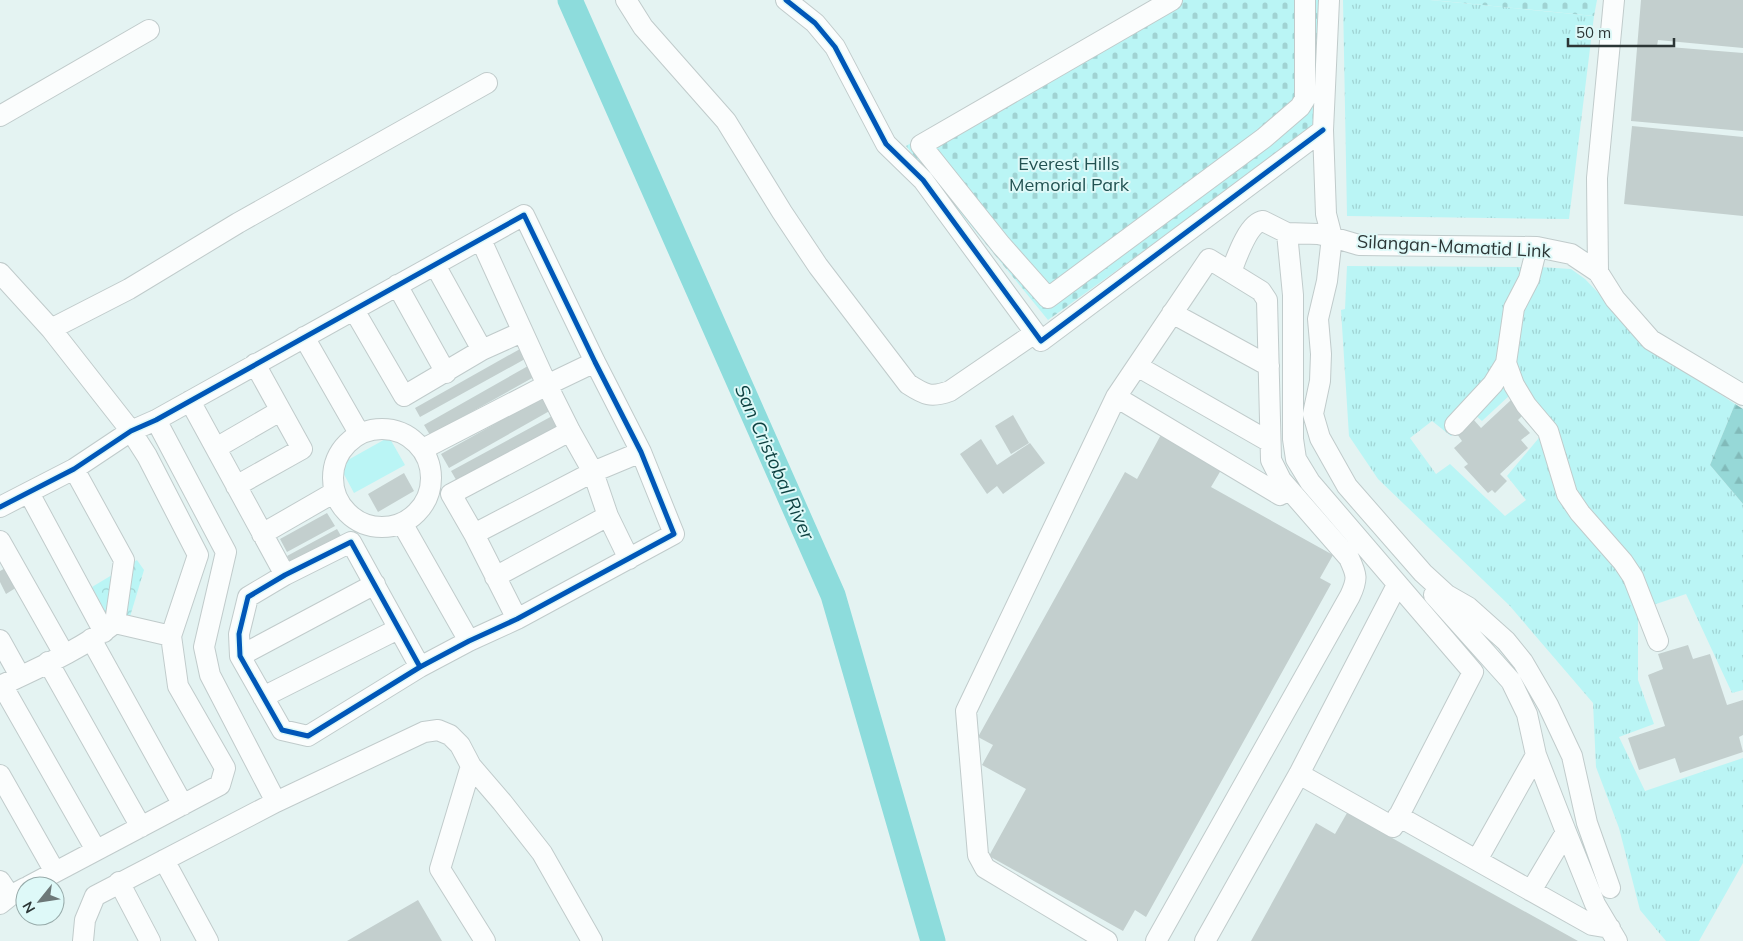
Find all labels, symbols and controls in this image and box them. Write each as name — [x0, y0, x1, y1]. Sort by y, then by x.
scale bar — [1568, 15, 1674, 47]
text: 50 m — [1576, 23, 1611, 42]
park label: Everest Hills Memorial Park — [1009, 152, 1130, 196]
street label: Silangan-Mamatid Link — [1357, 229, 1552, 263]
water label: San Cristobal River — [730, 381, 820, 544]
north arrow — [15, 876, 65, 926]
text: N — [18, 898, 39, 917]

